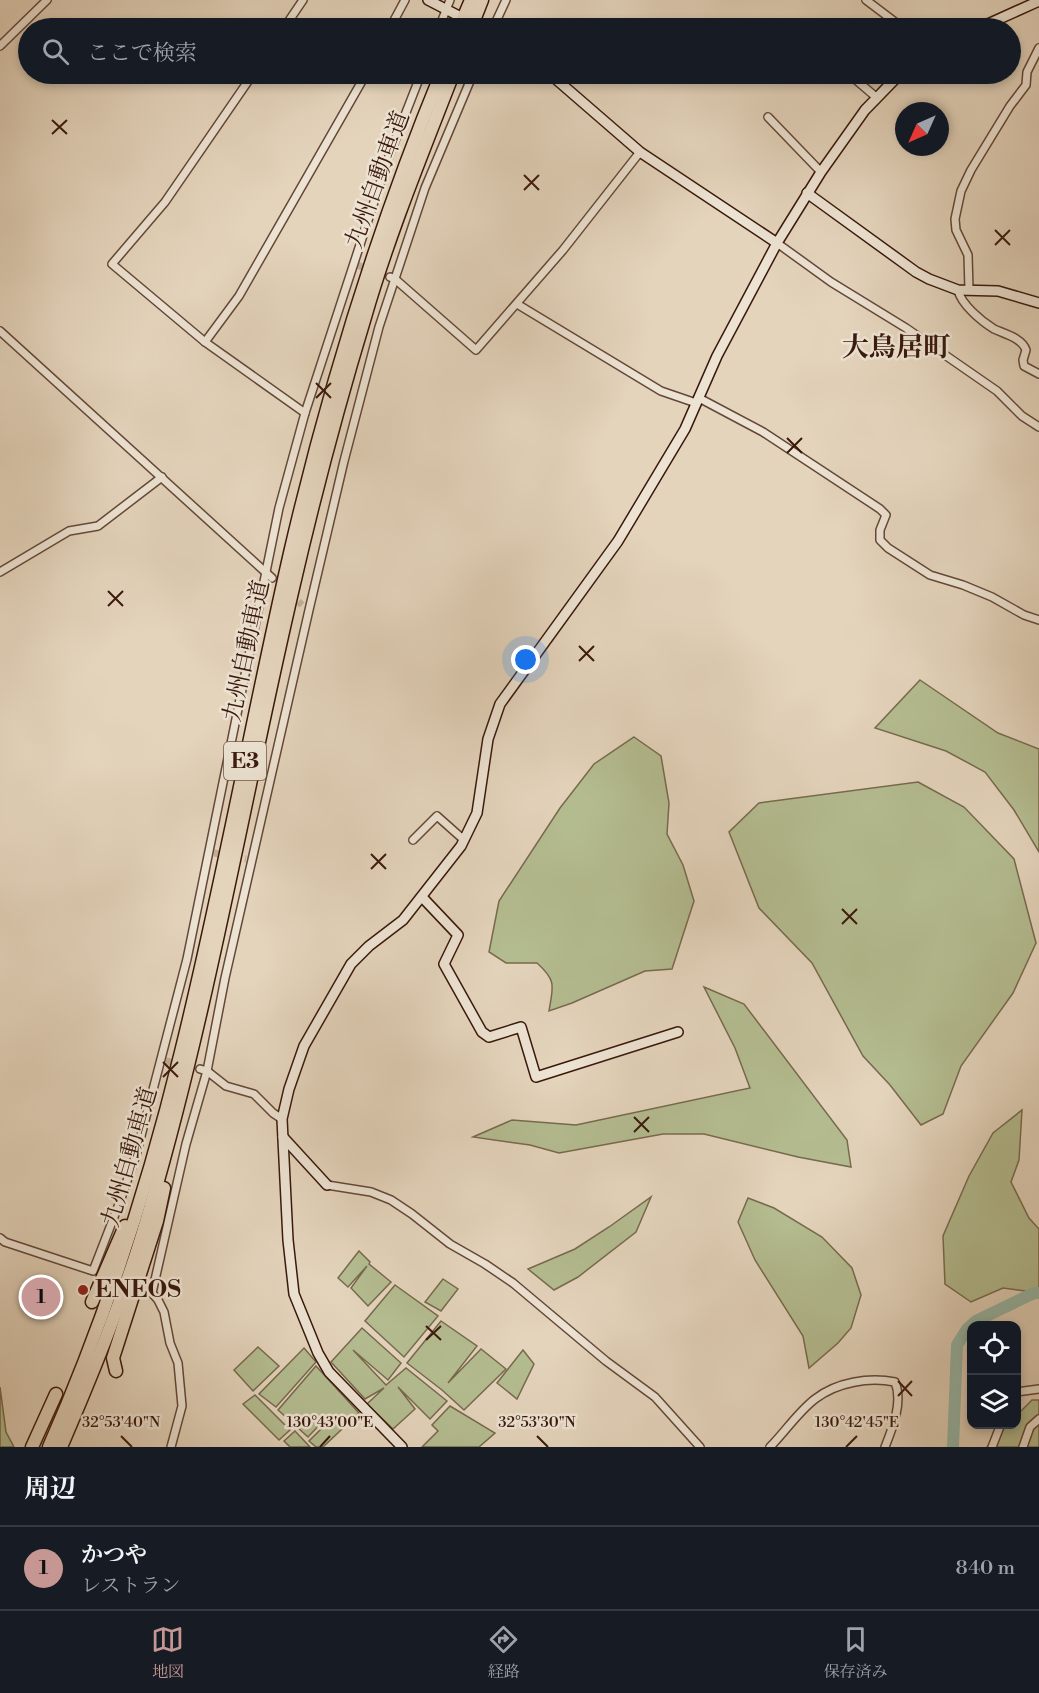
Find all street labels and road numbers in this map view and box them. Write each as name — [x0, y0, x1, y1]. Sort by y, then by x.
street label: 九州自動車道 — [339, 107, 417, 253]
street label: 九州自動車道 — [217, 577, 277, 725]
road number: E3 — [224, 742, 266, 780]
street label: 九州自動車道 — [96, 1084, 164, 1230]

